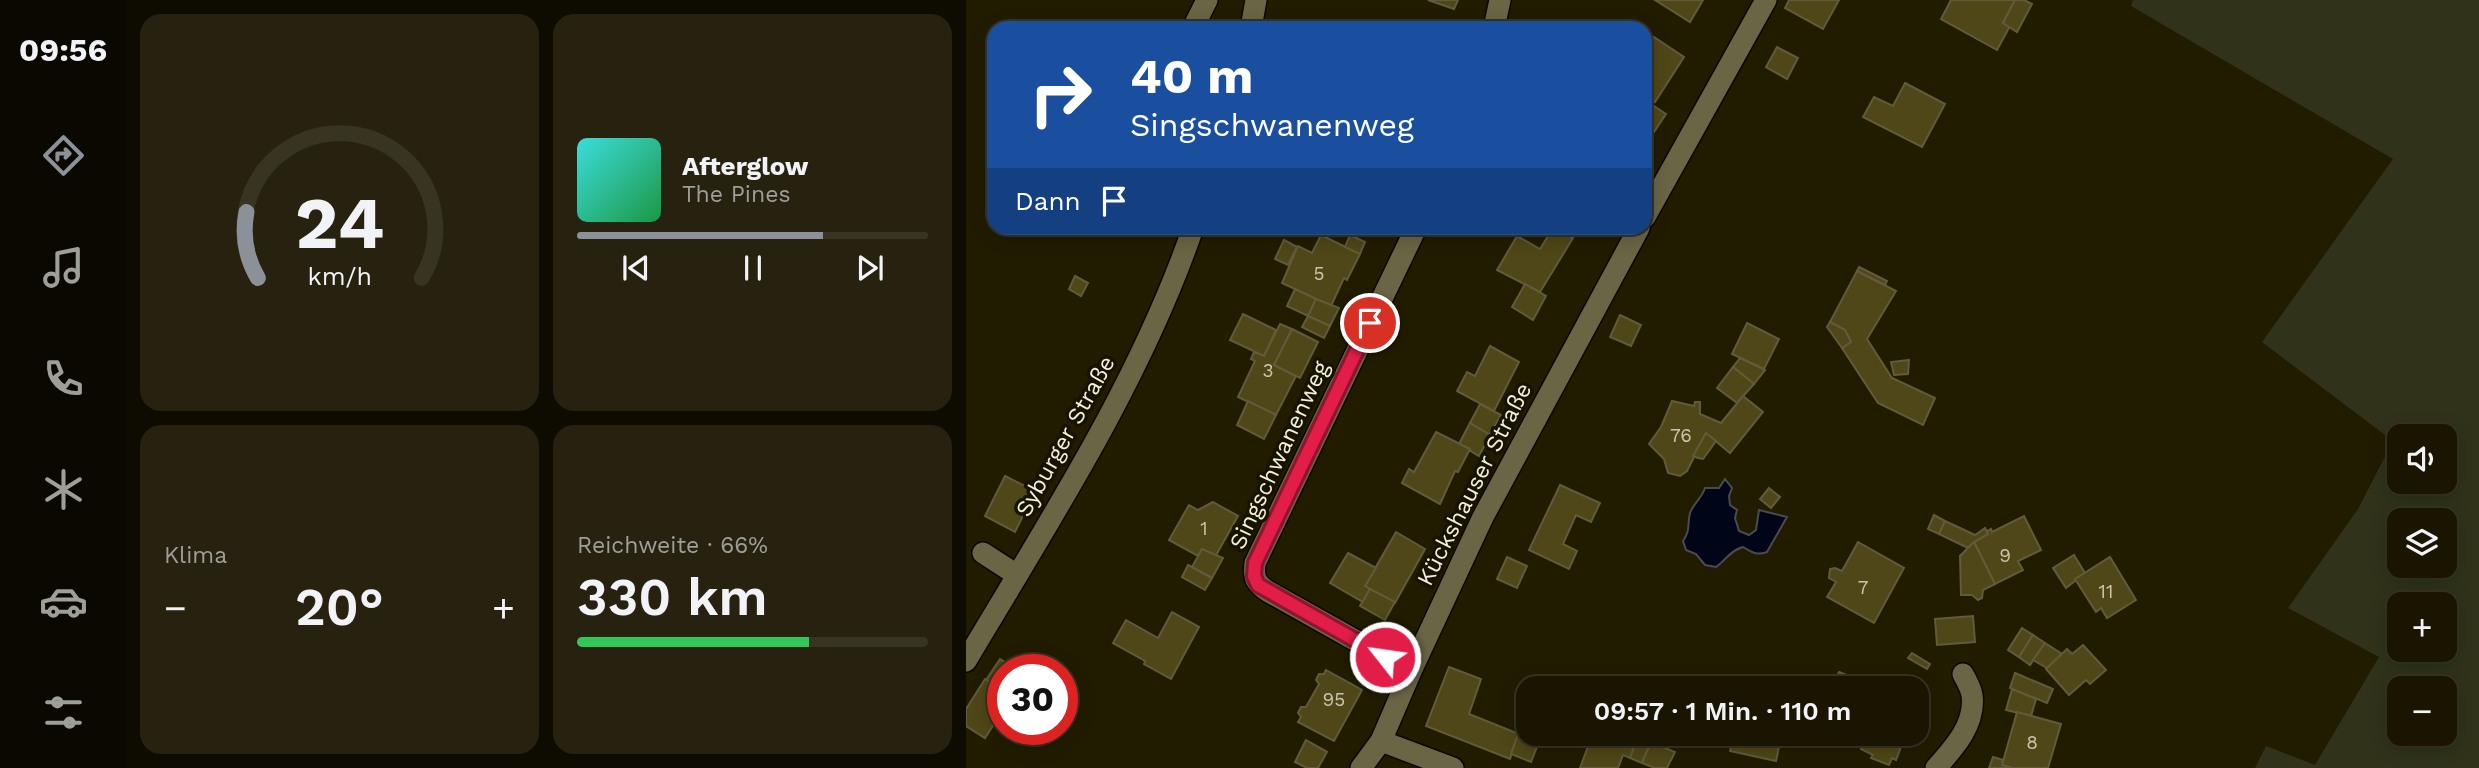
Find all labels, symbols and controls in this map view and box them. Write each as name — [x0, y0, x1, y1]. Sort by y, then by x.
text: 09:56 — [19, 31, 107, 69]
text: 40 m — [1130, 47, 1253, 105]
icon: right — [1015, 49, 1106, 140]
text: Singschwanenweg — [1130, 106, 1414, 144]
icon: directions — [39, 131, 88, 180]
text: Afterglow — [682, 151, 808, 181]
text: 24 — [295, 181, 384, 267]
text: The Pines — [682, 181, 791, 208]
icon: arrive — [1095, 182, 1133, 220]
text: Dann — [1015, 186, 1081, 216]
icon: music — [39, 243, 88, 292]
icon: previous — [617, 249, 655, 287]
icon: pause — [734, 249, 772, 287]
icon: next — [851, 249, 889, 287]
text: km/h — [307, 262, 372, 291]
house number: 5 — [1313, 262, 1325, 285]
pin — [1340, 293, 1400, 353]
icon: arrive — [1351, 304, 1389, 342]
street label: Syburger Straße — [1010, 351, 1121, 521]
icon: phone — [39, 354, 88, 403]
street label: Singschwanenweg — [1224, 356, 1335, 553]
house number: 3 — [1262, 359, 1274, 382]
street label: Kückshauser Straße — [1412, 378, 1537, 590]
house number: 76 — [1670, 424, 1692, 447]
map controls — [2387, 424, 2457, 746]
button: sound — [2387, 424, 2457, 494]
icon: climate — [39, 465, 88, 514]
button: layers — [2387, 508, 2457, 578]
house number: 1 — [1200, 517, 1208, 540]
text: Reichweite · 66% — [577, 532, 768, 559]
text: Klima — [164, 542, 227, 569]
house number: 9 — [1999, 544, 2011, 567]
text: 330 km — [577, 567, 768, 628]
house number: 7 — [1858, 576, 1868, 599]
icon: car — [39, 577, 88, 626]
text: 20° — [295, 577, 384, 638]
house number: 11 — [2099, 580, 2113, 603]
text: − — [164, 586, 187, 630]
text: + — [492, 586, 515, 630]
button: + — [2387, 592, 2457, 662]
position arrow — [1348, 620, 1422, 694]
speed limit sign: 30 — [987, 654, 1078, 745]
button: − — [2387, 676, 2457, 746]
icon: filters — [39, 688, 88, 737]
house number: 95 — [1323, 688, 1345, 711]
text: 09:57 · 1 Min. · 110 m — [1594, 696, 1851, 726]
house number: 8 — [2026, 731, 2038, 754]

